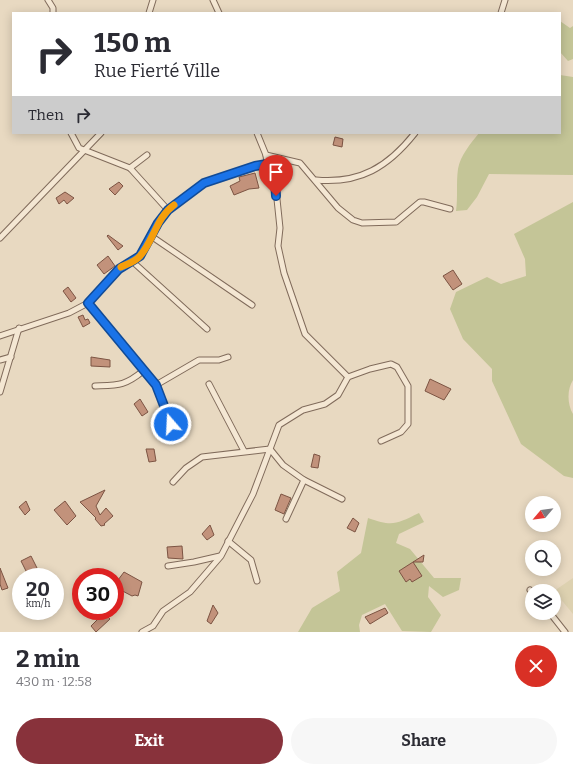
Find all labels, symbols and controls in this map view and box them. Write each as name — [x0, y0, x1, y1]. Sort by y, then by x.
text: 150 m — [94, 26, 171, 59]
icon: right — [28, 28, 80, 80]
text: Rue Fierté Ville — [94, 60, 220, 82]
icon: right — [72, 104, 94, 126]
text: Then — [28, 106, 64, 124]
pin — [259, 155, 293, 196]
icon: arrive — [265, 161, 287, 183]
position arrow — [150, 403, 192, 445]
north arrow — [525, 496, 561, 532]
map controls — [525, 496, 561, 620]
button: search — [525, 540, 561, 576]
speed limit sign: 30 — [72, 568, 124, 620]
text: 20 — [26, 577, 50, 601]
button: layers — [525, 584, 561, 620]
text: km/h — [26, 598, 50, 610]
text: 2 min — [16, 645, 80, 673]
button: close — [515, 645, 557, 687]
text: 430 m · 12:58 — [16, 674, 92, 689]
button: Exit — [16, 718, 283, 764]
button: Share — [291, 718, 557, 764]

